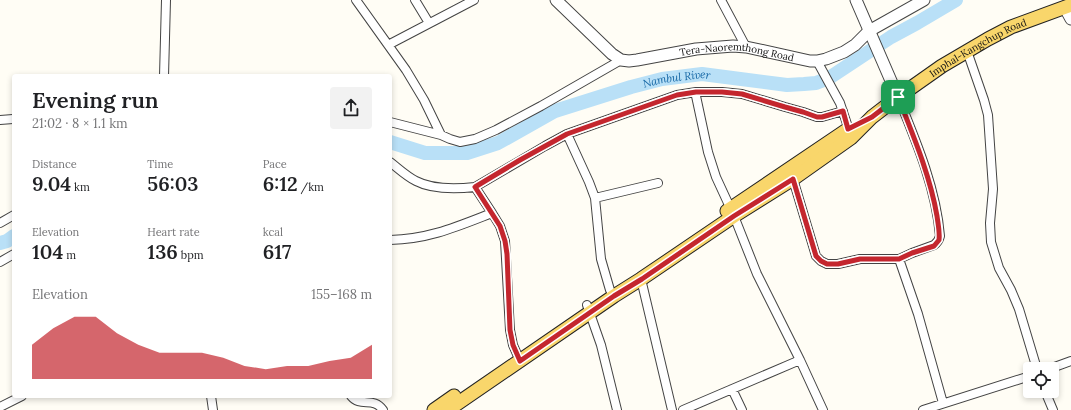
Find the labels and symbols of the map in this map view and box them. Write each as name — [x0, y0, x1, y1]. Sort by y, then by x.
street label: Imphal-Kangchup Road — [926, 15, 1028, 80]
street label: Tera-Naoremthong Road — [678, 39, 795, 64]
water label: Nambul River — [641, 67, 712, 91]
pin — [881, 80, 915, 114]

